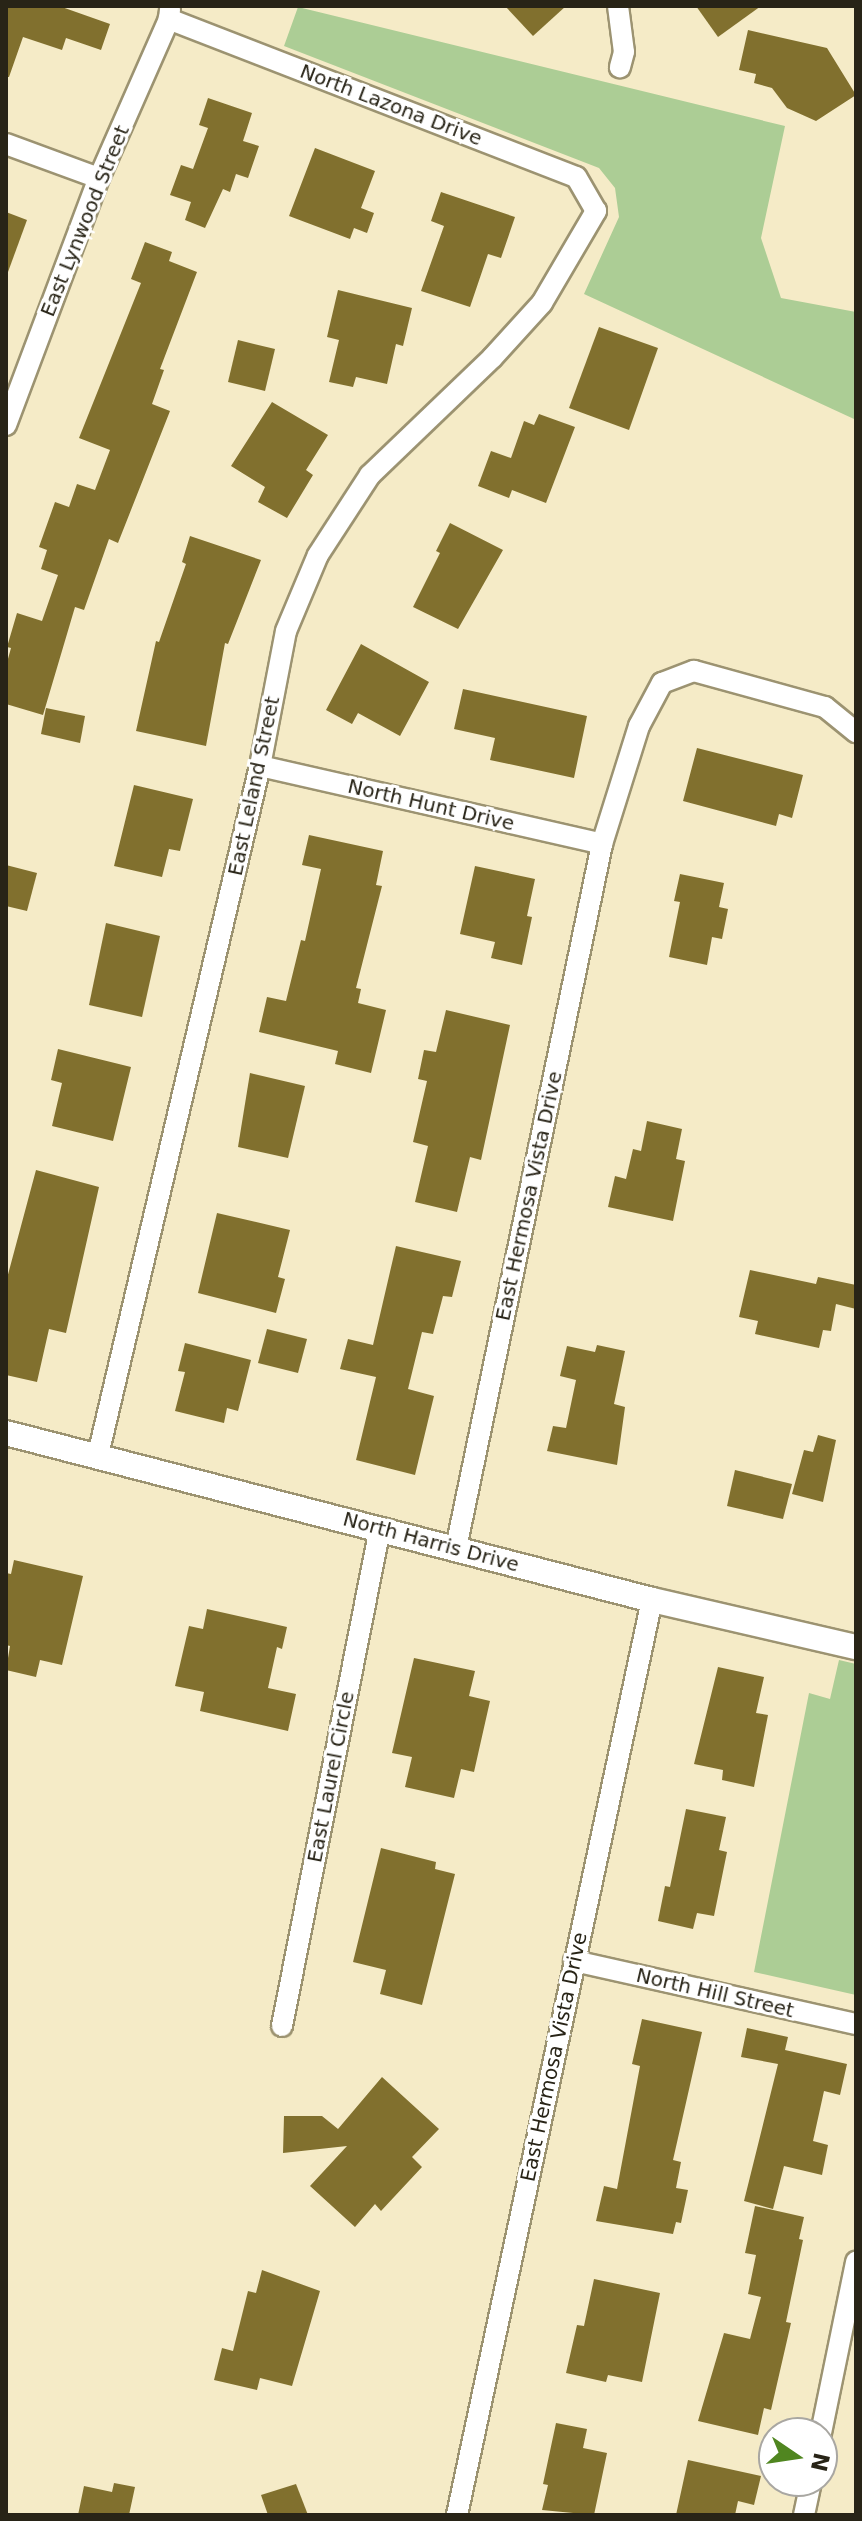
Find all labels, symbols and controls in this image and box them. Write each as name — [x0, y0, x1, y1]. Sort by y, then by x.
street label: North Lazona Drive — [297, 59, 485, 151]
street label: East Lynwood Street — [36, 122, 134, 320]
street label: East Leland Street — [223, 694, 285, 878]
street label: North Hunt Drive — [345, 774, 517, 836]
street label: East Hermosa Vista Drive — [491, 1069, 567, 1323]
street label: North Harris Drive — [340, 1507, 522, 1577]
street label: East Laurel Circle — [303, 1689, 359, 1865]
street label: East Hermosa Vista Drive — [516, 1930, 592, 2184]
street label: North Hill Street — [634, 1963, 796, 2023]
north arrow — [758, 2417, 838, 2497]
text: N — [806, 2450, 834, 2474]

